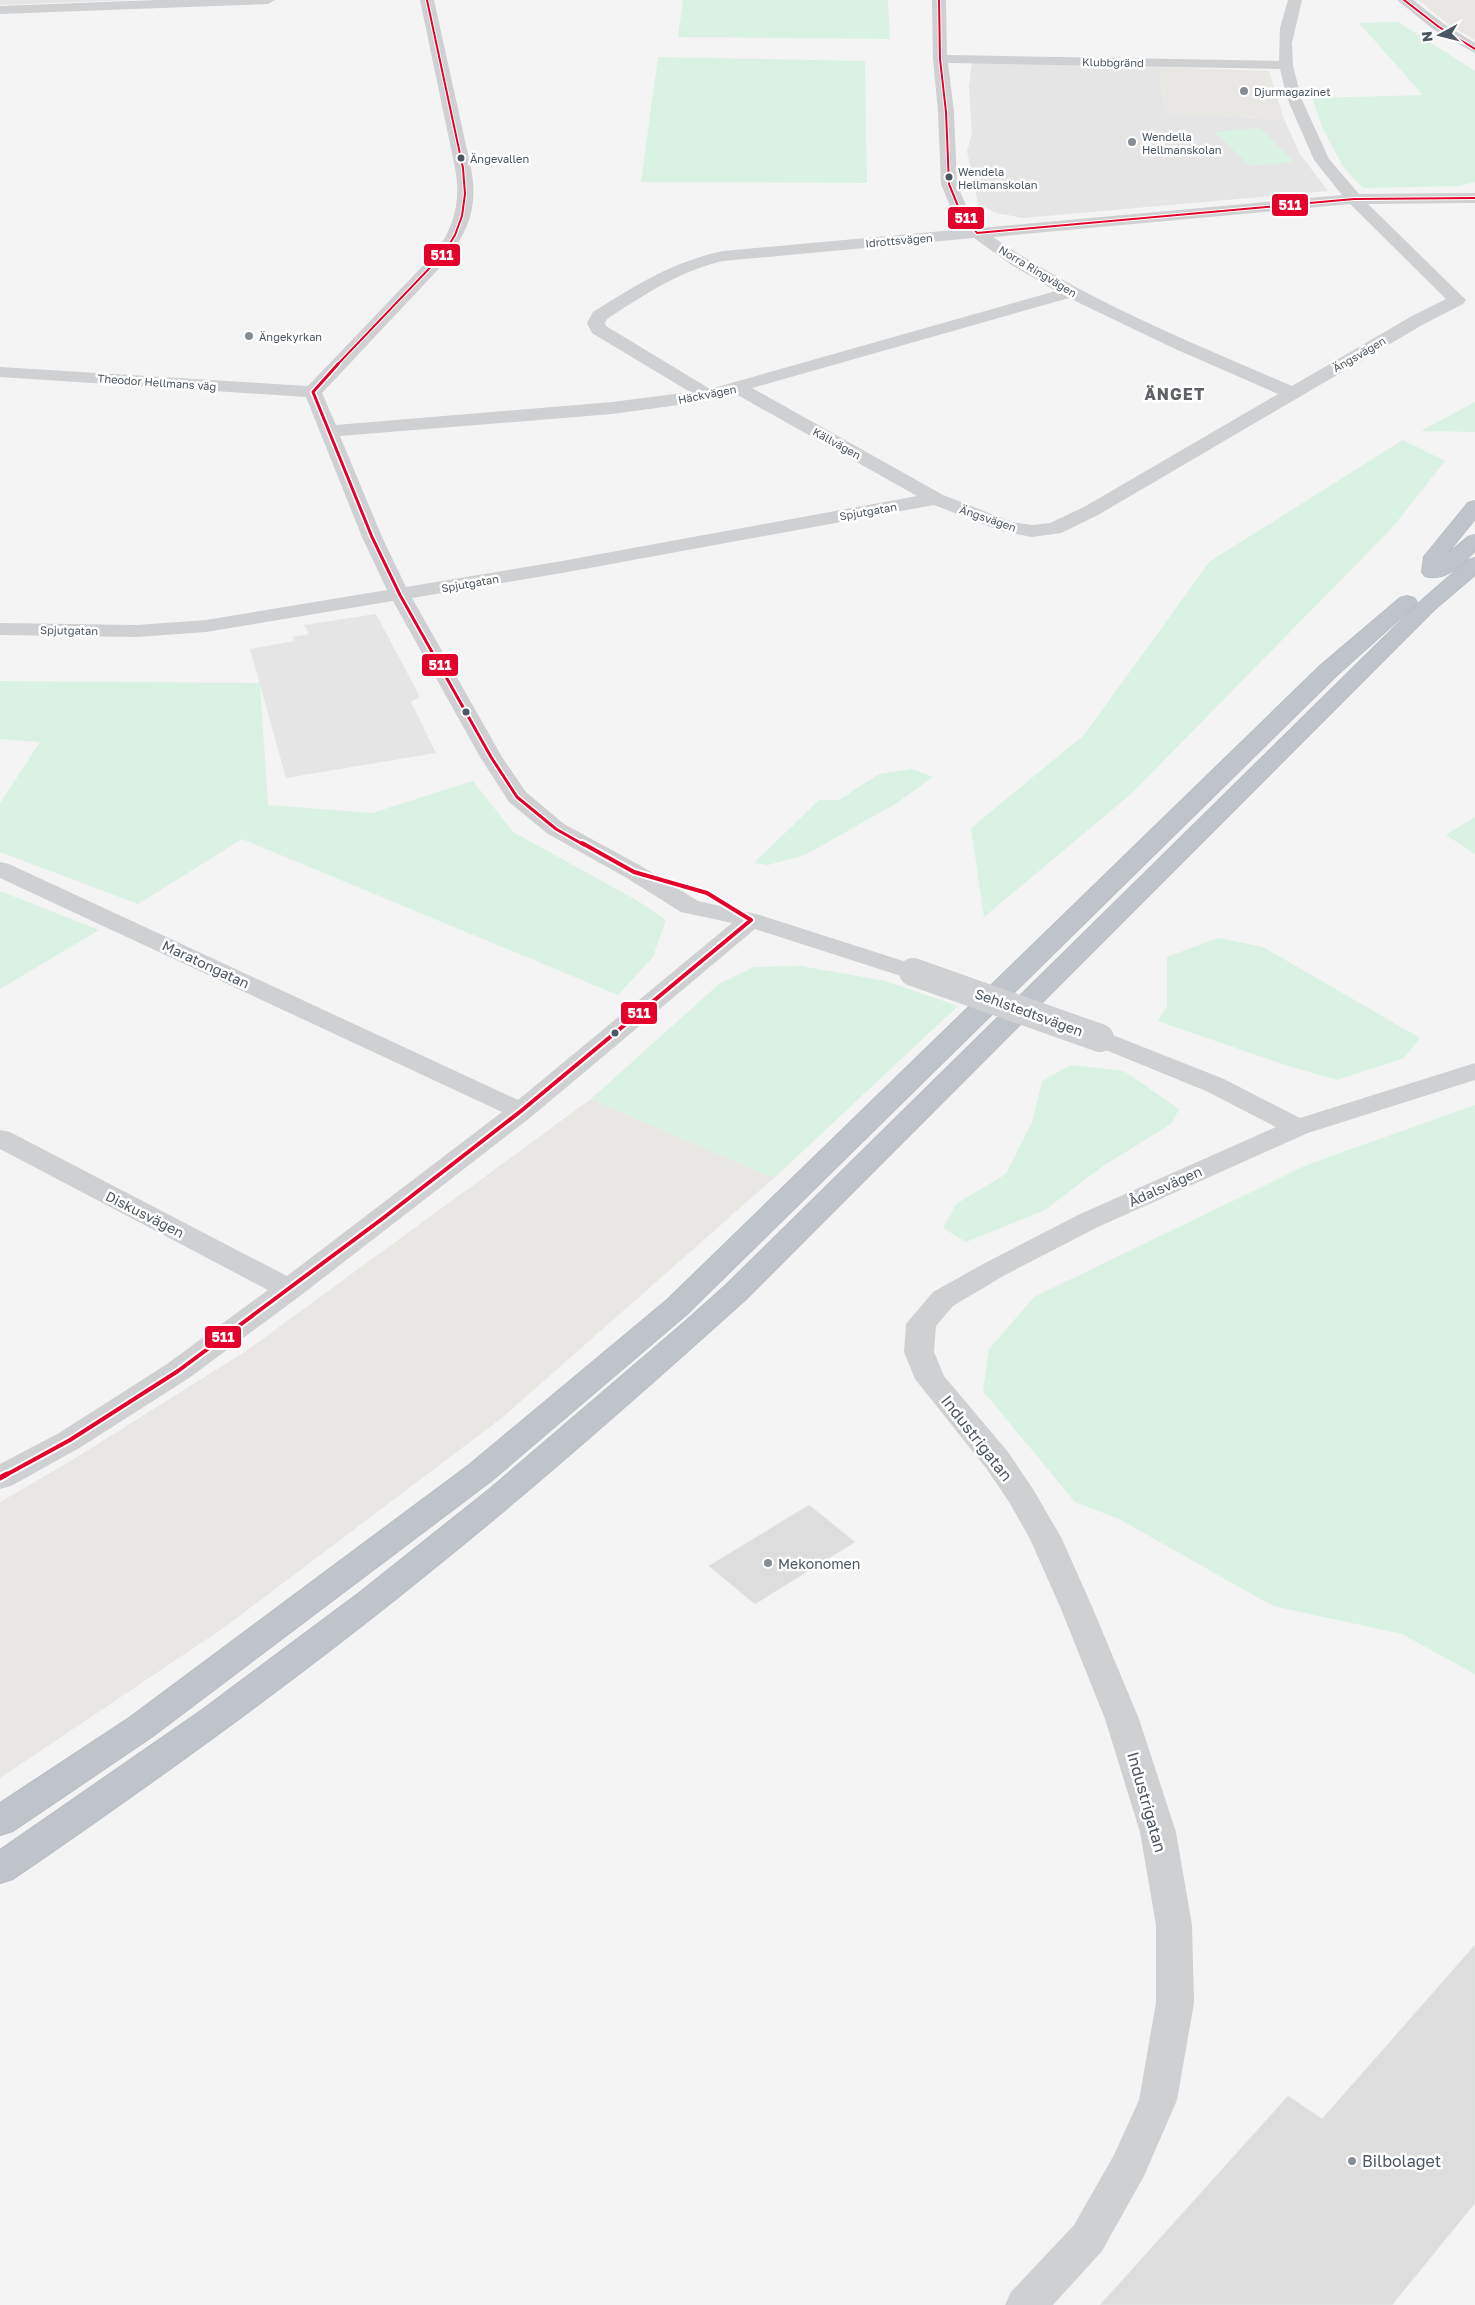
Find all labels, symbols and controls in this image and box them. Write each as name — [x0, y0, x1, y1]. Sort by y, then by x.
north arrow — [1415, 10, 1465, 60]
text: N — [1418, 30, 1436, 43]
street label: Klubbgränd — [1082, 55, 1144, 69]
marker: Djurmagazinet — [1238, 85, 1250, 97]
place label: Djurmagazinet — [1254, 85, 1331, 98]
place label: Wendella Hellmanskolan — [1142, 130, 1221, 156]
marker: Wendella Hellmanskolan — [1126, 136, 1138, 148]
place label: Ängevallen — [470, 152, 529, 165]
marker: Ängevallen — [456, 153, 466, 163]
place label: Wendela Hellmanskolan — [958, 165, 1037, 191]
marker: Wendela Hellmanskolan — [944, 172, 954, 182]
line badge: 511 — [1271, 193, 1309, 217]
text: 511 — [1279, 196, 1301, 213]
line badge: 511 — [947, 206, 985, 230]
text: 511 — [955, 209, 977, 226]
street label: Idrottsvägen — [865, 231, 933, 249]
line badge: 511 — [423, 243, 461, 267]
street label: Norra Ringvägen — [997, 243, 1079, 299]
text: 511 — [431, 246, 453, 263]
marker: Ängekyrkan — [243, 330, 255, 342]
place label: Ängekyrkan — [259, 330, 322, 343]
street label: Ängsvägen — [1330, 334, 1388, 374]
street label: Theodor Hellmans väg — [97, 371, 217, 393]
street label: Häckvägen — [677, 382, 737, 406]
district label: ÄNGET — [1145, 384, 1205, 404]
street label: Källvägen — [811, 425, 863, 461]
street label: Spjutgatan — [838, 500, 898, 522]
street label: Ängsvägen — [958, 502, 1018, 534]
street label: Spjutgatan — [440, 572, 500, 594]
street label: Spjutgatan — [40, 623, 98, 637]
line badge: 511 — [421, 653, 459, 677]
text: 511 — [429, 656, 451, 673]
unlabelled marker — [461, 707, 471, 717]
street label: Maratongatan — [160, 936, 252, 992]
street label: Sehlstedtsvägen — [973, 985, 1085, 1039]
line badge: 511 — [620, 1001, 658, 1025]
text: 511 — [628, 1004, 650, 1021]
unlabelled marker — [610, 1028, 620, 1038]
street label: Ådalsvägen — [1126, 1162, 1204, 1210]
street label: Diskusvägen — [103, 1187, 187, 1241]
line badge: 511 — [204, 1325, 242, 1349]
text: 511 — [212, 1328, 234, 1345]
street label: Industrigatan — [937, 1391, 1017, 1485]
place label: Mekonomen — [778, 1555, 860, 1572]
marker: Mekonomen — [762, 1557, 774, 1569]
street label: Industrigatan — [1123, 1749, 1171, 1855]
place label: Bilbolaget — [1362, 2151, 1441, 2171]
marker: Bilbolaget — [1346, 2155, 1358, 2167]

